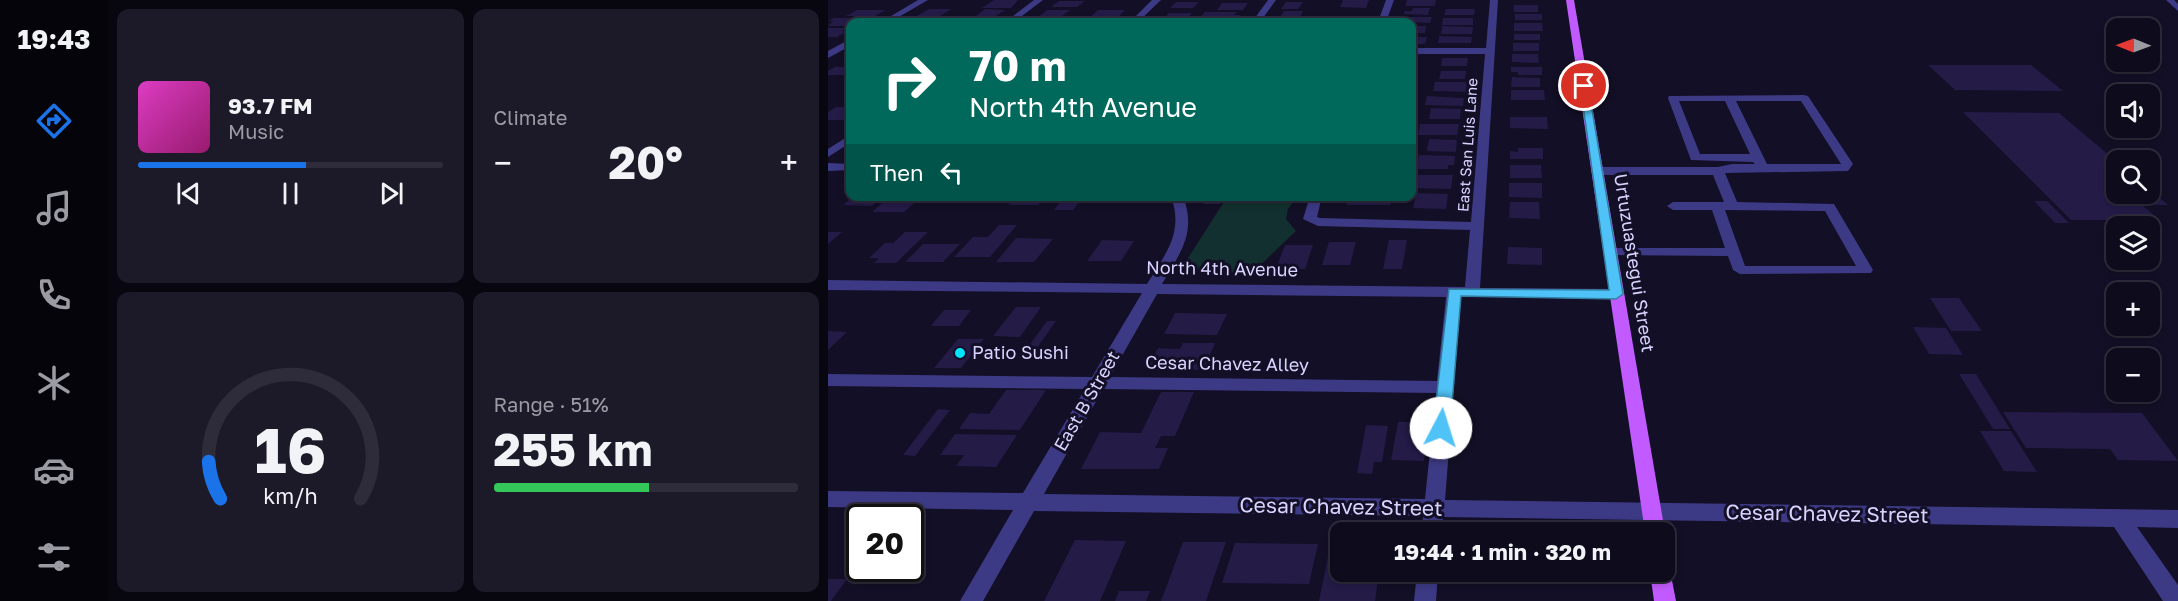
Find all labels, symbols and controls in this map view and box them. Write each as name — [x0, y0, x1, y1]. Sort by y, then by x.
north arrow — [2106, 18, 2160, 72]
map controls — [2106, 18, 2160, 402]
text: 19:43 — [17, 23, 91, 55]
text: 70 m — [969, 40, 1066, 90]
icon: right — [870, 42, 948, 120]
pin — [1558, 60, 1609, 111]
icon: arrive — [1567, 69, 1600, 102]
street label: East San Luis Lane — [1453, 77, 1481, 213]
button: sound — [2106, 84, 2160, 138]
text: North 4th Avenue — [969, 91, 1197, 123]
text: 93.7 FM — [228, 92, 313, 119]
icon: directions — [33, 100, 75, 142]
text: Climate — [494, 105, 567, 129]
text: Music — [228, 119, 284, 143]
text: 20° — [609, 135, 683, 189]
text: − — [494, 143, 512, 182]
text: + — [780, 143, 798, 182]
button: search — [2106, 150, 2160, 204]
icon: left — [935, 156, 968, 189]
text: Then — [870, 159, 923, 186]
street label: Urtuzuastegui Street — [1610, 172, 1660, 354]
icon: previous — [172, 177, 205, 210]
icon: pause — [274, 177, 307, 210]
icon: next — [375, 177, 408, 210]
icon: music — [33, 187, 75, 229]
button: layers — [2106, 216, 2160, 270]
street label: North 4th Avenue — [1146, 256, 1298, 280]
icon: phone — [33, 274, 75, 316]
button: + — [2106, 282, 2160, 336]
place label: Patio Sushi — [972, 341, 1069, 363]
marker: Patio Sushi — [953, 346, 967, 360]
street label: East B Street — [1049, 346, 1124, 455]
button: − — [2106, 348, 2160, 402]
street label: Cesar Chavez Alley — [1145, 351, 1309, 375]
icon: climate — [33, 362, 75, 404]
text: Range · 51% — [494, 392, 609, 416]
position arrow — [1409, 396, 1473, 460]
text: 16 — [254, 412, 326, 487]
text: 255 km — [494, 422, 653, 476]
icon: car — [33, 449, 75, 491]
text: km/h — [263, 483, 318, 509]
street label: Cesar Chavez Street — [1239, 491, 1443, 521]
street label: Cesar Chavez Street — [1725, 498, 1929, 528]
speed limit sign: 20 — [846, 504, 924, 582]
icon: filters — [33, 536, 75, 578]
text: 19:44 · 1 min · 320 m — [1394, 538, 1611, 565]

